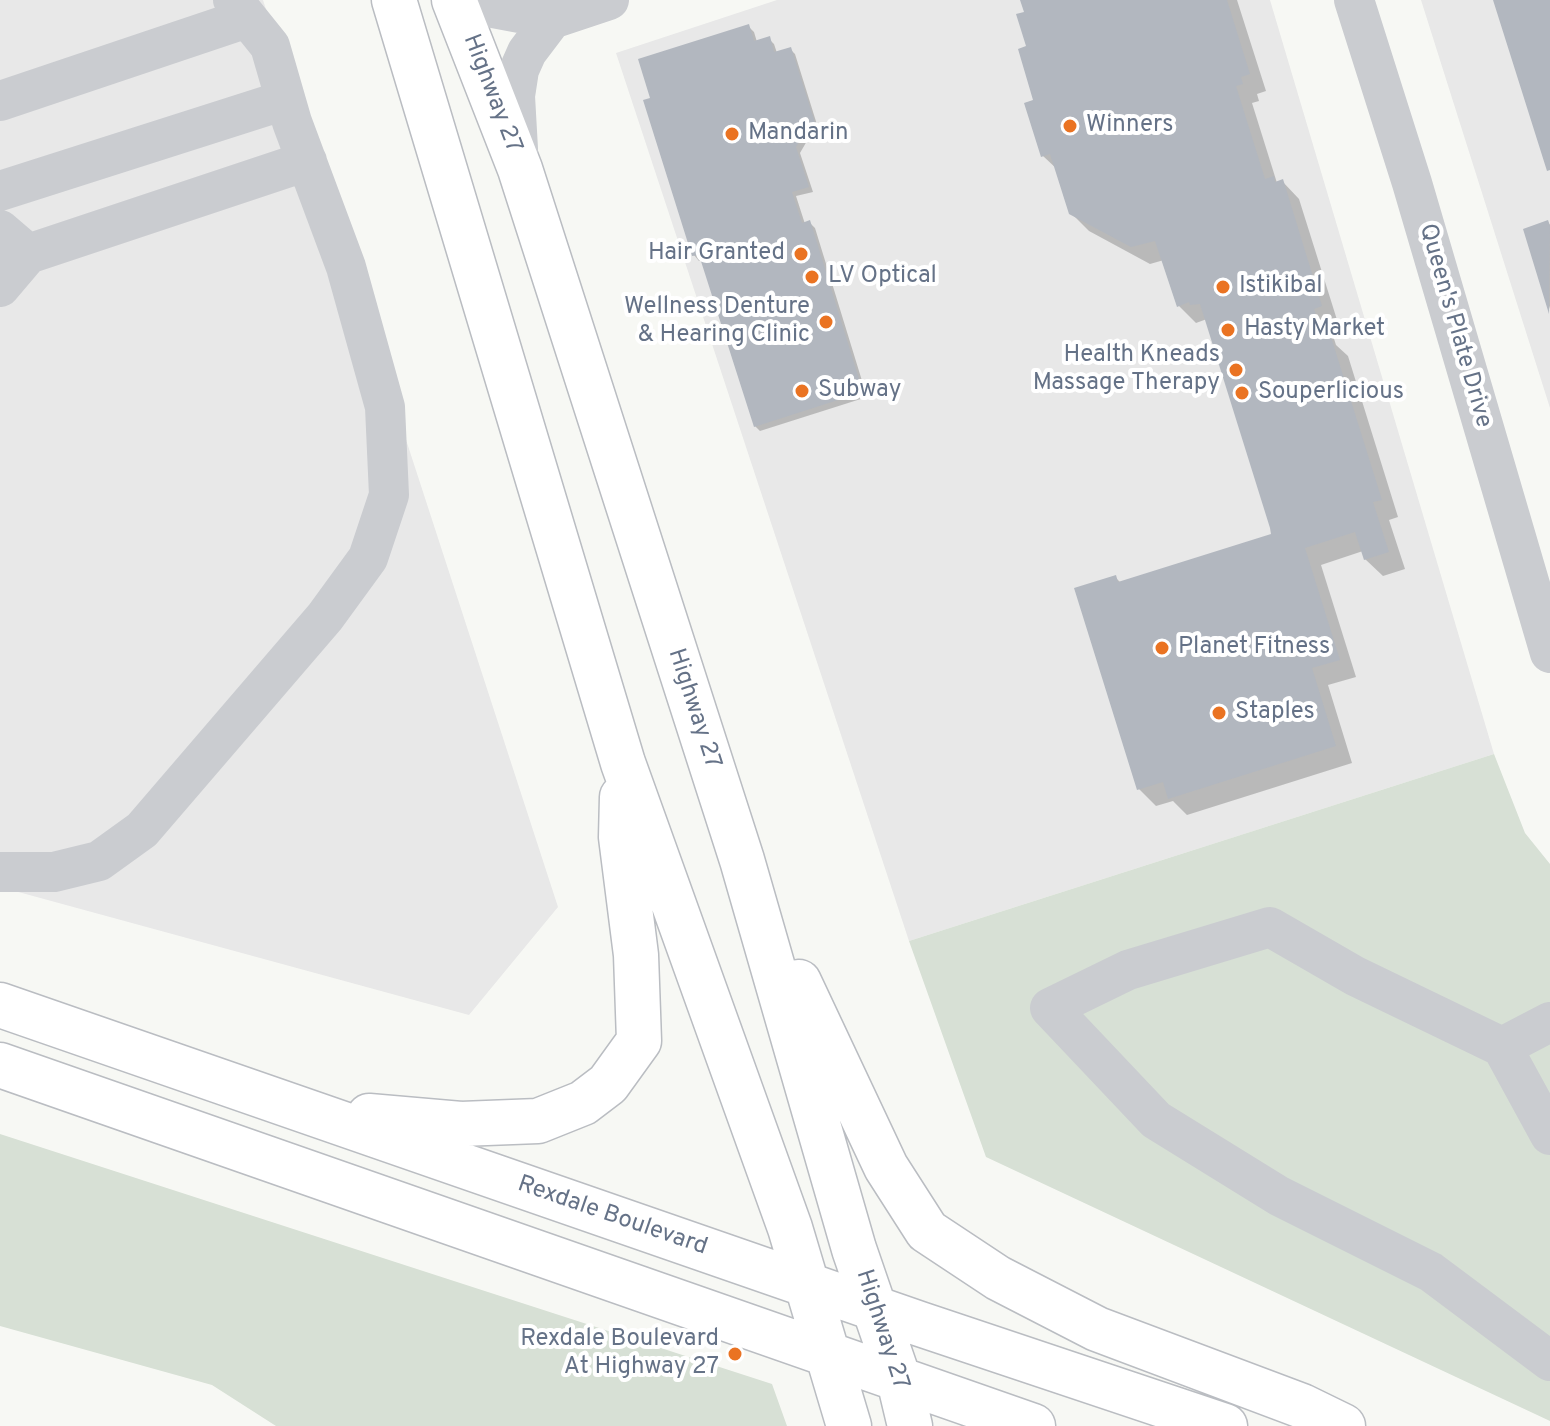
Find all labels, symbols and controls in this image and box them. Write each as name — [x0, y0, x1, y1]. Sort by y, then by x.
street label: Highway 27 — [455, 31, 527, 157]
place label: Winners — [1086, 112, 1173, 140]
marker: Winners — [1061, 117, 1079, 135]
place label: Mandarin — [748, 120, 849, 148]
marker: Mandarin — [723, 125, 741, 143]
street label: Queen's Plate Drive — [1411, 221, 1497, 431]
place label: Hair Granted — [648, 240, 785, 268]
marker: Hair Granted — [792, 245, 810, 263]
place label: LV Optical — [828, 263, 937, 291]
marker: LV Optical — [803, 268, 821, 286]
place label: Istikibal — [1239, 273, 1323, 301]
marker: Istikibal — [1214, 278, 1232, 296]
place label: Wellness Denture & Hearing Clinic — [624, 294, 810, 350]
marker: Wellness Denture & Hearing Clinic — [817, 313, 835, 331]
place label: Hasty Market — [1244, 316, 1385, 344]
marker: Hasty Market — [1219, 321, 1237, 339]
place label: Health Kneads Massage Therapy — [1033, 342, 1220, 398]
marker: Health Kneads Massage Therapy — [1227, 361, 1245, 379]
place label: Subway — [818, 377, 901, 405]
place label: Souperlicious — [1258, 379, 1404, 407]
marker: Subway — [793, 382, 811, 400]
marker: Souperlicious — [1233, 384, 1251, 402]
place label: Planet Fitness — [1178, 634, 1330, 662]
marker: Planet Fitness — [1153, 639, 1171, 657]
street label: Highway 27 — [660, 645, 726, 773]
place label: Staples — [1235, 699, 1315, 727]
marker: Staples — [1210, 704, 1228, 722]
street label: Rexdale Boulevard — [513, 1171, 711, 1263]
street label: Highway 27 — [848, 1266, 914, 1394]
place label: Rexdale Boulevard At Highway 27 — [520, 1326, 719, 1382]
marker: Rexdale Boulevard At Highway 27 — [726, 1345, 744, 1363]

